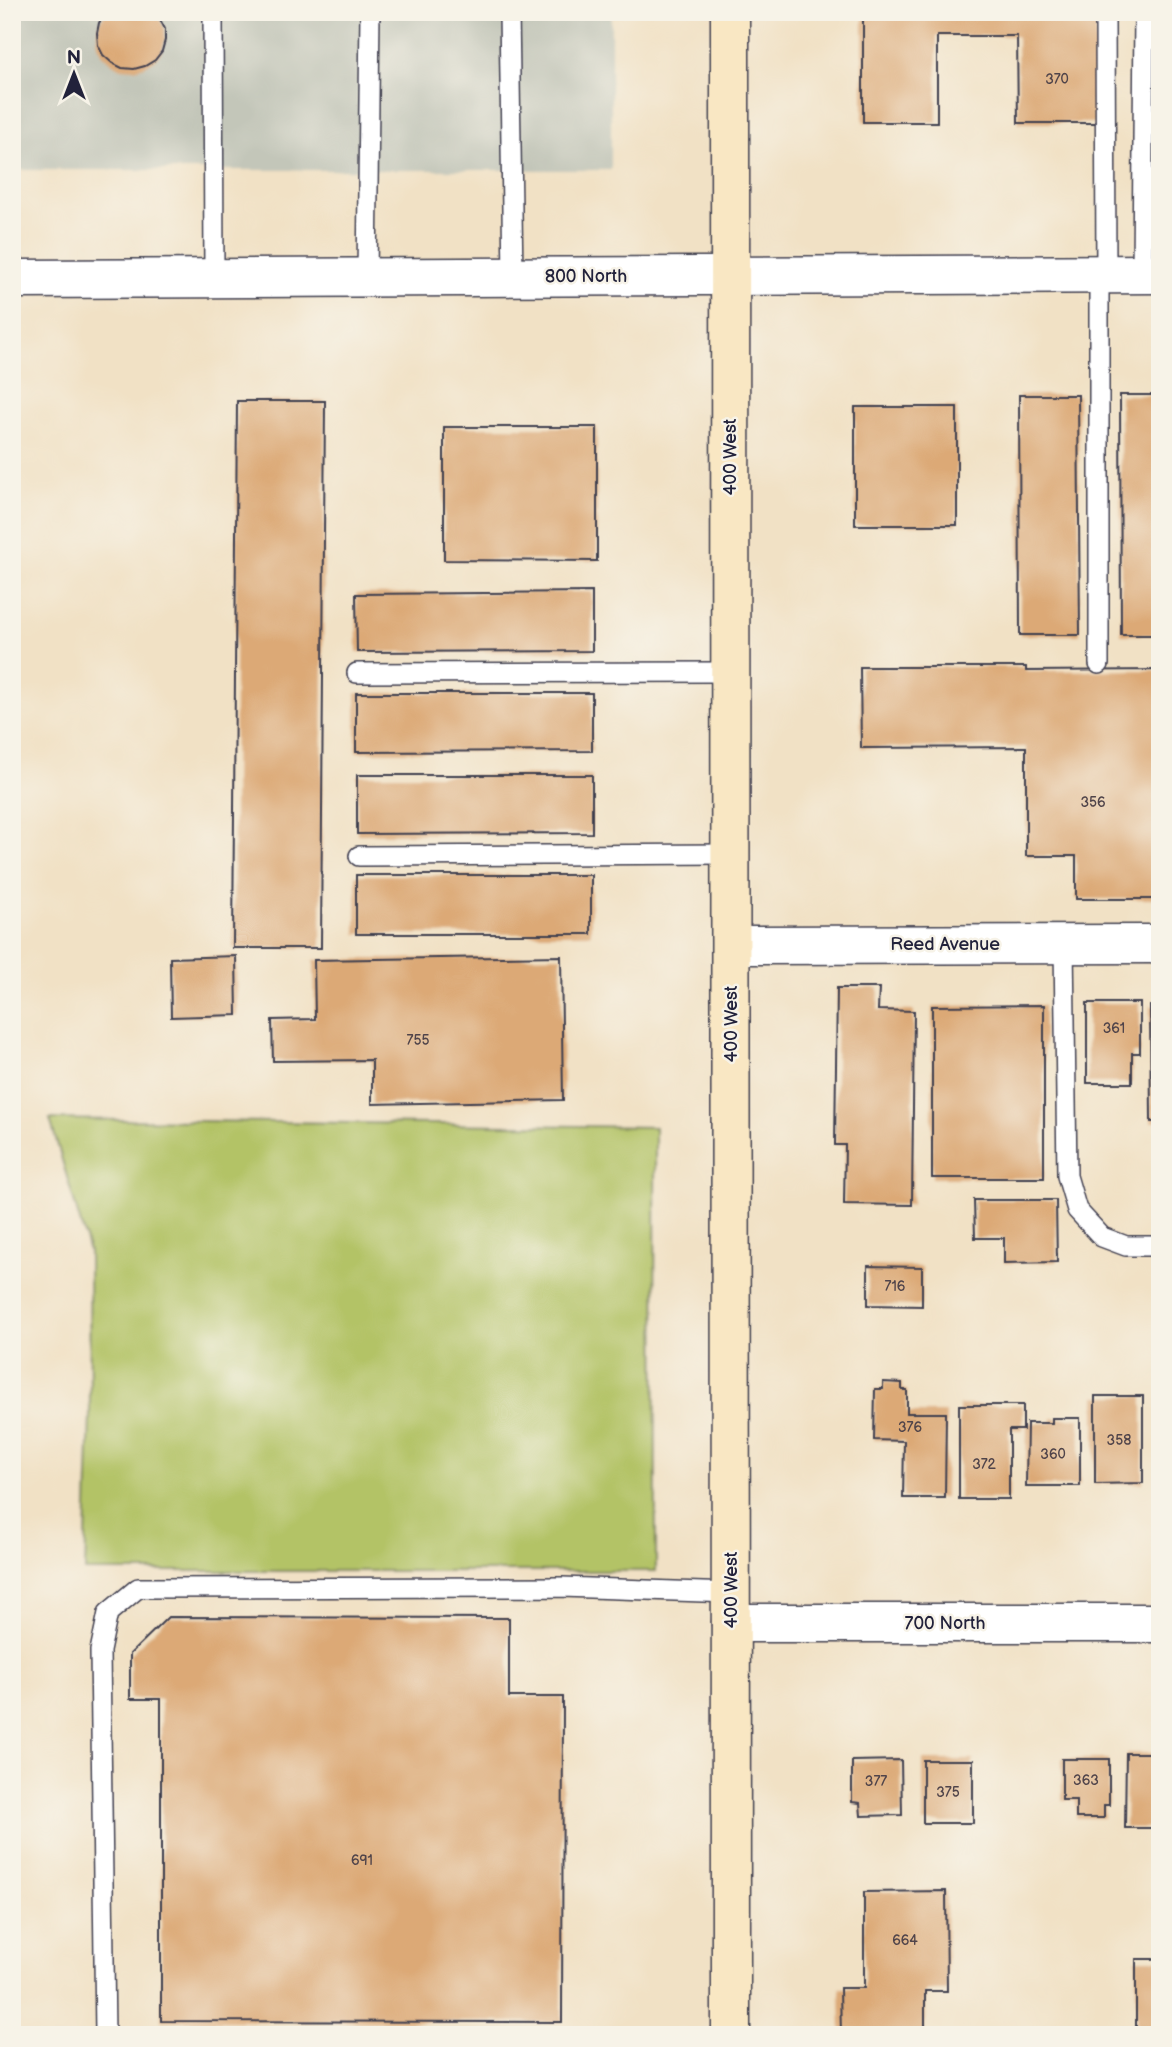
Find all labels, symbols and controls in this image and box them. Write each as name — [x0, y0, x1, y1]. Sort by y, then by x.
north arrow — [38, 38, 108, 108]
text: N — [67, 47, 81, 70]
house number: 370 — [1045, 71, 1069, 88]
street label: 800 North — [545, 266, 627, 287]
street label: 400 West — [720, 418, 741, 495]
house number: 356 — [1080, 794, 1106, 811]
street label: Reed Avenue — [890, 934, 1000, 955]
street label: 400 West — [721, 985, 742, 1062]
house number: 361 — [1103, 1020, 1125, 1037]
house number: 755 — [407, 1032, 429, 1049]
house number: 716 — [885, 1278, 906, 1295]
house number: 376 — [898, 1419, 922, 1436]
house number: 358 — [1107, 1432, 1131, 1449]
house number: 360 — [1040, 1446, 1066, 1463]
house number: 372 — [972, 1456, 997, 1473]
street label: 400 West — [721, 1551, 742, 1628]
street label: 700 North — [905, 1613, 985, 1634]
house number: 363 — [1073, 1772, 1099, 1789]
house number: 377 — [865, 1773, 887, 1790]
house number: 375 — [936, 1784, 960, 1801]
house number: 691 — [351, 1852, 373, 1869]
house number: 664 — [892, 1932, 918, 1949]

